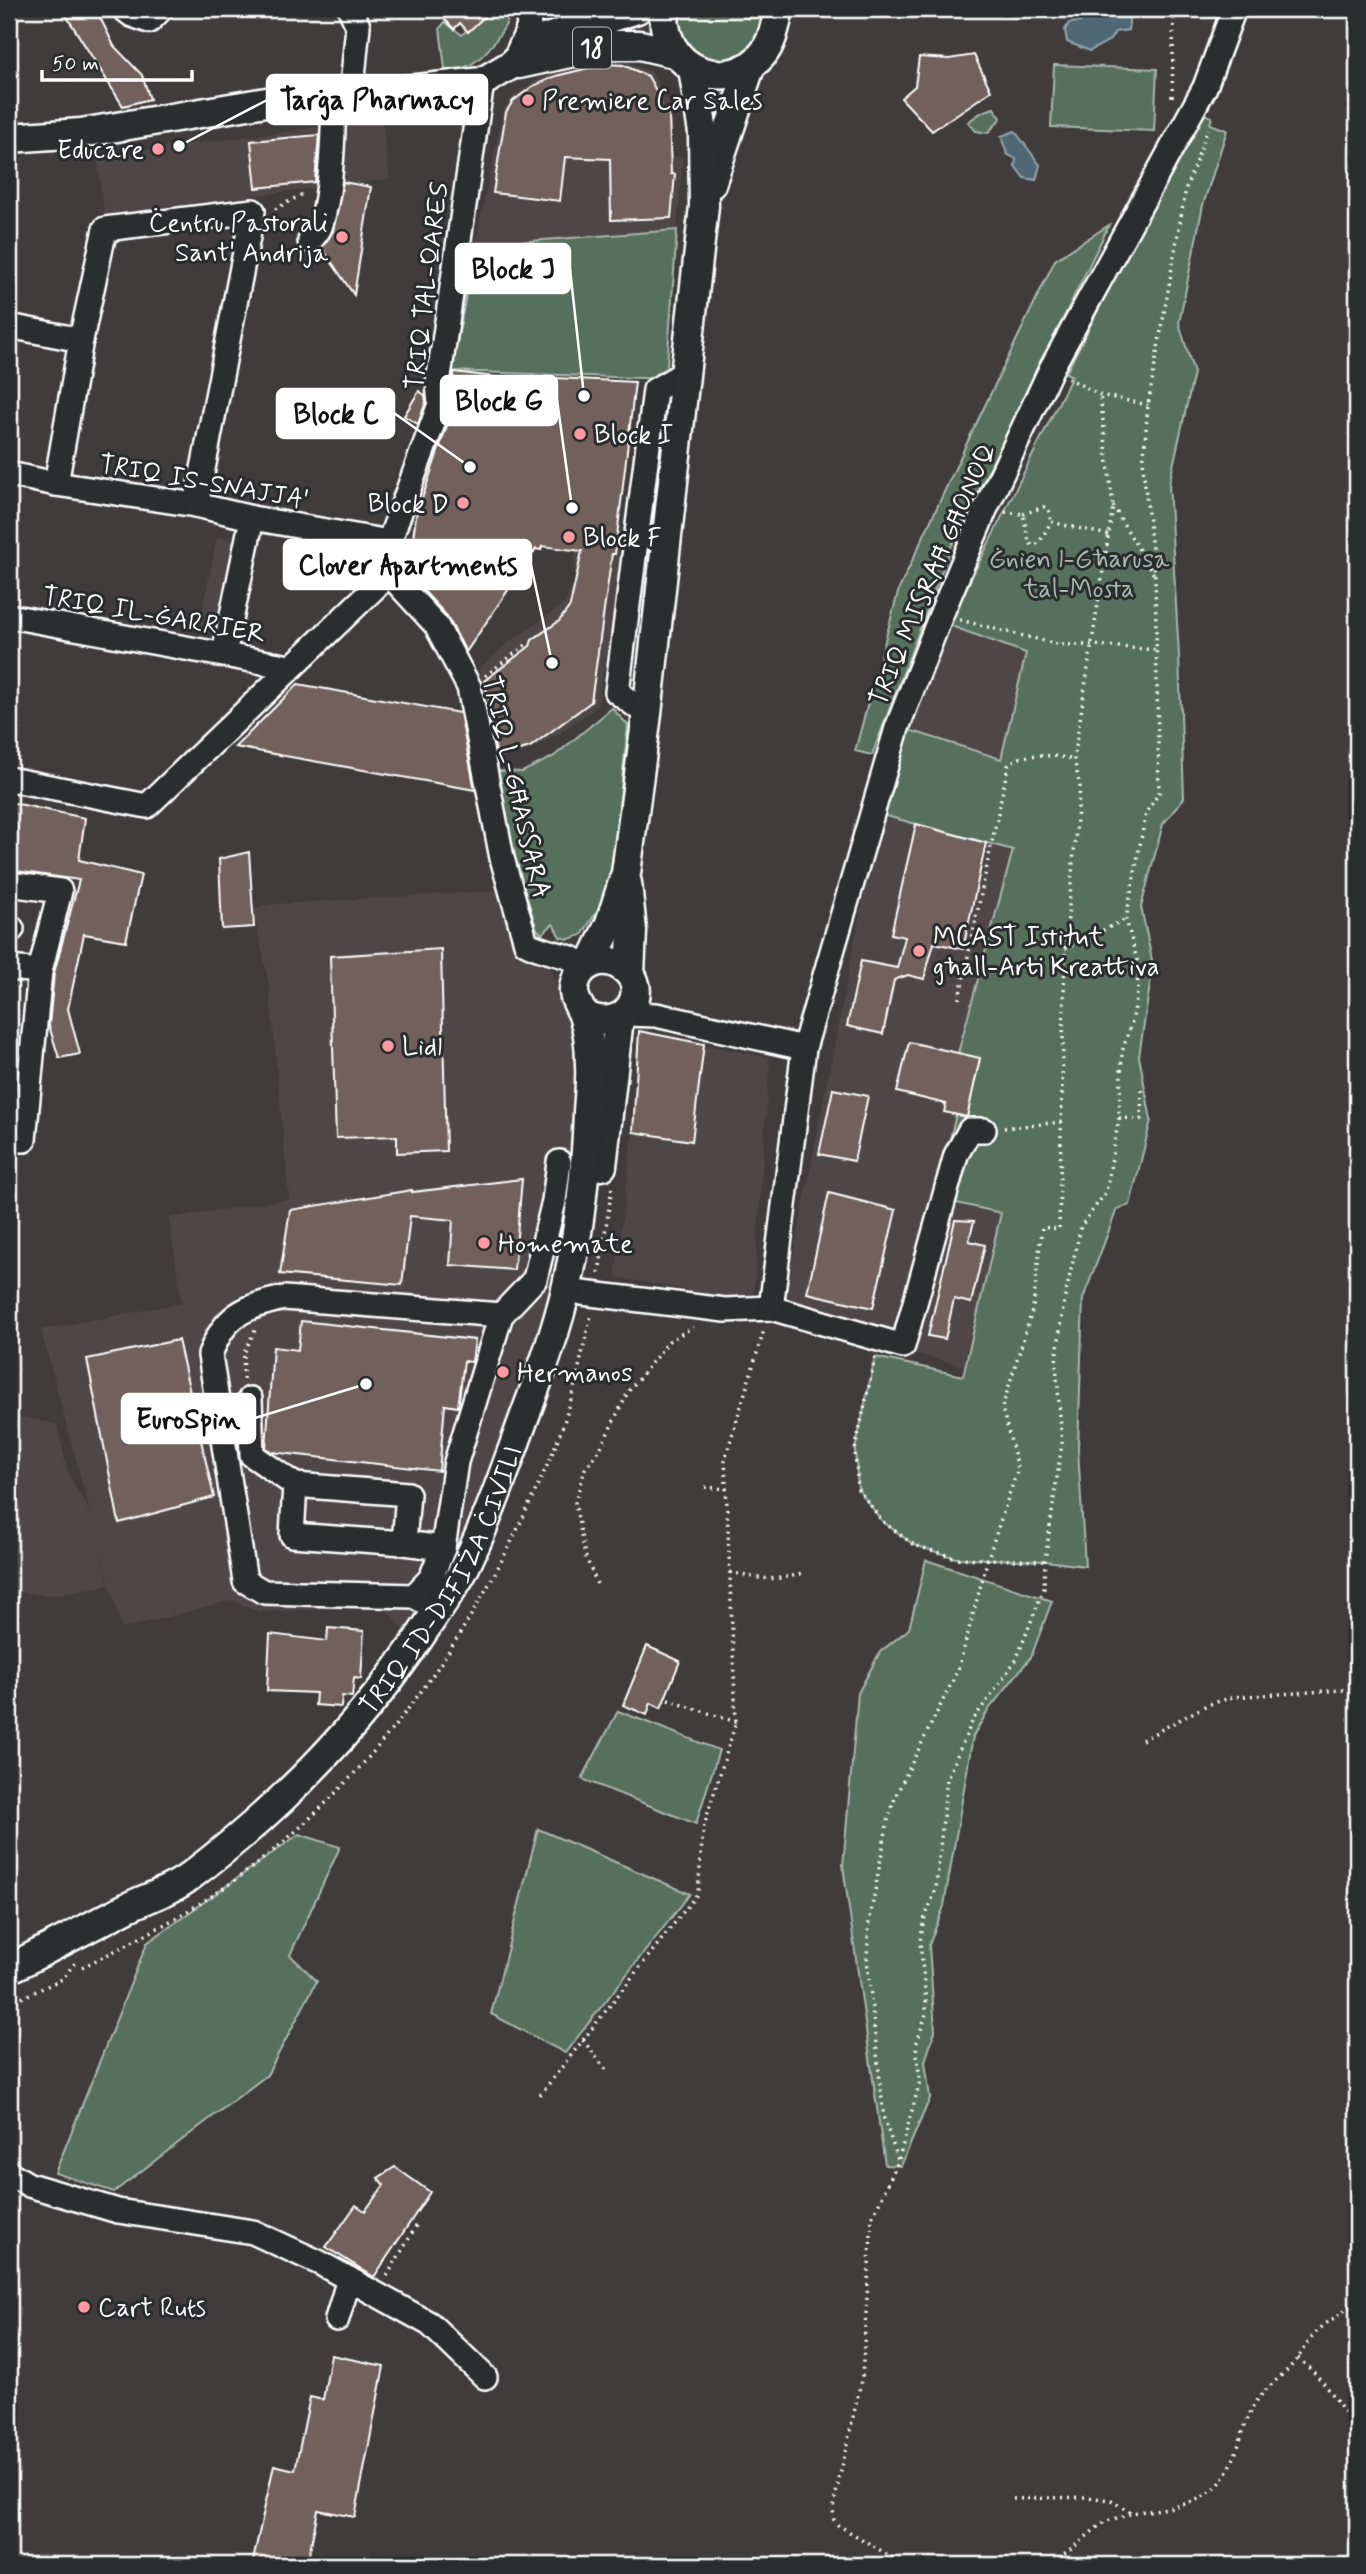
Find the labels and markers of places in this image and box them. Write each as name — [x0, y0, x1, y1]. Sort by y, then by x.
callout: Tarġa Pharmacy — [267, 75, 487, 124]
place label: Premiere Car Sales — [542, 85, 762, 119]
marker: Premiere Car Sales — [520, 92, 536, 108]
place label: Educare — [57, 134, 144, 168]
marker: Educare — [150, 141, 166, 157]
place label: Ċentru Pastorali Sant' Andrija — [149, 207, 328, 271]
marker: Ċentru Pastorali Sant' Andrija — [334, 229, 350, 245]
callout: Block J — [456, 244, 570, 293]
callout: Block G — [441, 376, 557, 425]
callout: Block C — [277, 389, 394, 438]
place label: Block I — [594, 419, 673, 453]
marker: Block I — [572, 426, 588, 442]
place label: Block D — [368, 488, 449, 522]
marker: Block D — [455, 495, 471, 511]
place label: Block F — [583, 522, 662, 556]
marker: Block F — [561, 529, 577, 545]
callout: Clover Apartments — [284, 540, 531, 589]
place label: MCAST Istitut għall-Arti Kreattiva — [933, 921, 1160, 985]
marker: MCAST Istitut għall-Arti Kreattiva — [911, 943, 927, 959]
place label: Lidl — [402, 1031, 442, 1065]
marker: Lidl — [380, 1038, 396, 1054]
place label: Homemate — [498, 1228, 633, 1262]
marker: Homemate — [476, 1235, 492, 1251]
place label: Hermanos — [517, 1357, 633, 1391]
marker: Hermanos — [495, 1364, 511, 1380]
callout: EuroSpin — [122, 1394, 255, 1443]
place label: Cart Ruts — [98, 2292, 206, 2326]
marker: Cart Ruts — [76, 2299, 92, 2315]

